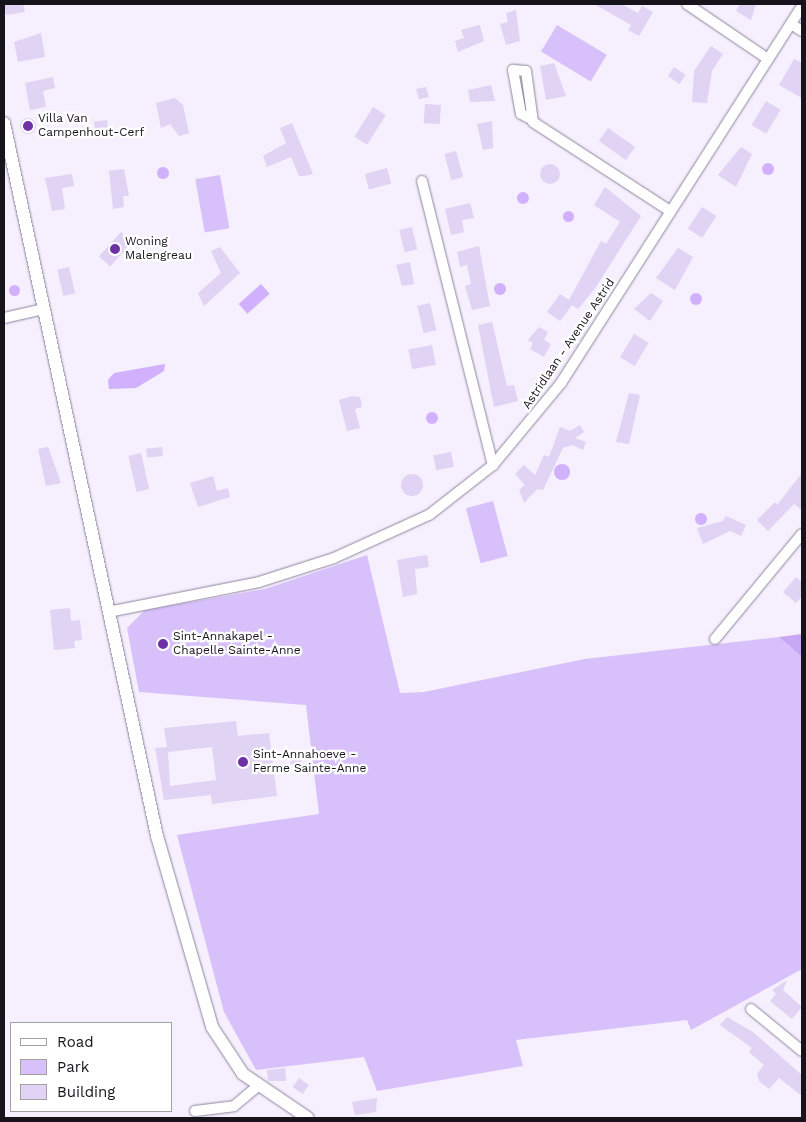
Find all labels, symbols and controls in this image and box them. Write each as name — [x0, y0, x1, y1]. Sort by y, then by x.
place label: Villa Van Campenhout-Cerf — [38, 112, 144, 140]
marker: Villa Van Campenhout-Cerf — [22, 120, 34, 132]
place label: Woning Malengreau — [125, 235, 192, 263]
marker: Woning Malengreau — [109, 243, 121, 255]
street label: Astridlaan - Avenue Astrid — [520, 276, 618, 412]
place label: Sint-Annakapel - Chapelle Sainte-Anne — [173, 630, 301, 658]
marker: Sint-Annakapel - Chapelle Sainte-Anne — [157, 638, 169, 650]
place label: Sint-Annahoeve - Ferme Sainte-Anne — [253, 748, 366, 776]
marker: Sint-Annahoeve - Ferme Sainte-Anne — [237, 756, 249, 768]
legend — [10, 1022, 172, 1112]
text: Road — [57, 1033, 94, 1051]
text: Park — [57, 1058, 89, 1076]
text: Building — [57, 1083, 115, 1101]

